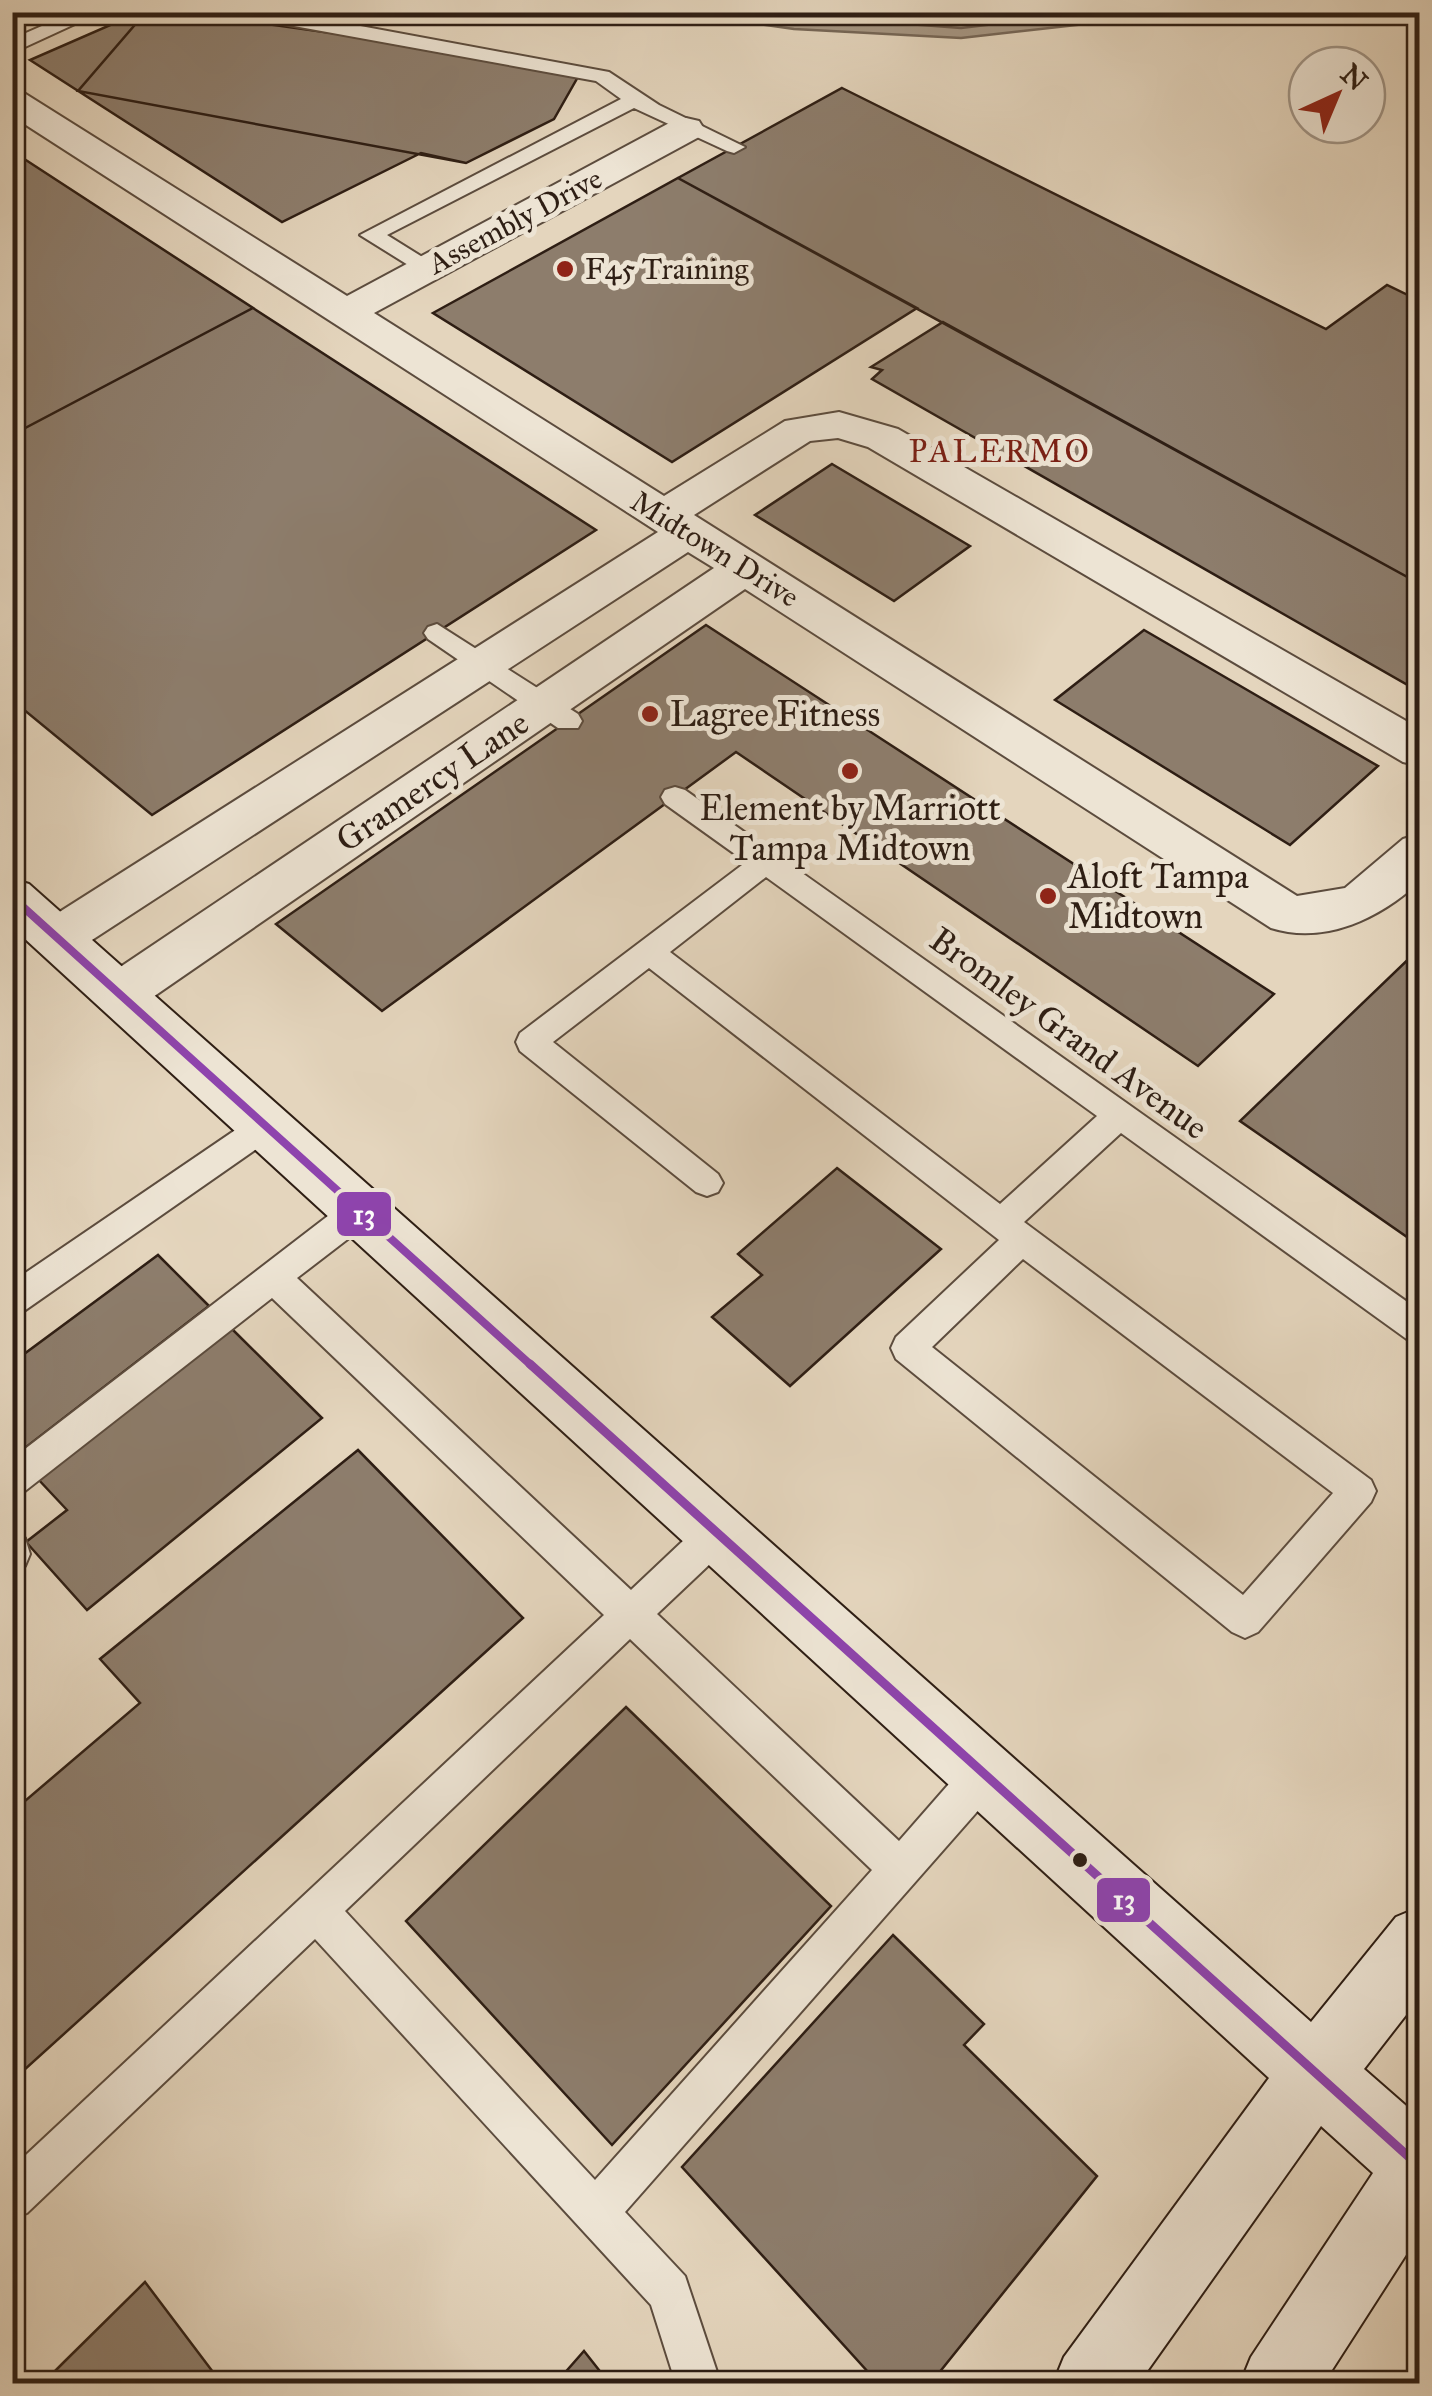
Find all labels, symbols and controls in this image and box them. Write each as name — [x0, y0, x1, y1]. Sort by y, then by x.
north arrow — [1287, 45, 1387, 145]
text: N — [1333, 57, 1375, 98]
street label: Assembly Drive — [420, 160, 608, 283]
place label: F45 Training — [585, 251, 749, 287]
marker: F45 Training — [554, 258, 576, 280]
district label: PALERMO — [909, 432, 1091, 471]
street label: Midtown Drive — [624, 483, 806, 615]
place label: Lagree Fitness — [670, 693, 880, 736]
street label: Gramercy Lane — [328, 701, 537, 862]
marker: Lagree Fitness — [639, 703, 661, 725]
marker: Element by Marriott Tampa Midtown — [839, 760, 861, 782]
place label: Element by Marriott Tampa Midtown — [699, 787, 1001, 870]
place label: Aloft Tampa Midtown — [1066, 855, 1249, 938]
marker: Aloft Tampa Midtown — [1037, 885, 1059, 907]
street label: Bromley Grand Avenue — [921, 918, 1216, 1149]
line badge: 13 — [335, 1190, 393, 1238]
text: 13 — [353, 1197, 375, 1232]
unlabelled marker — [1070, 1850, 1090, 1870]
line badge: 13 — [1095, 1876, 1152, 1924]
text: 13 — [1113, 1882, 1135, 1917]

